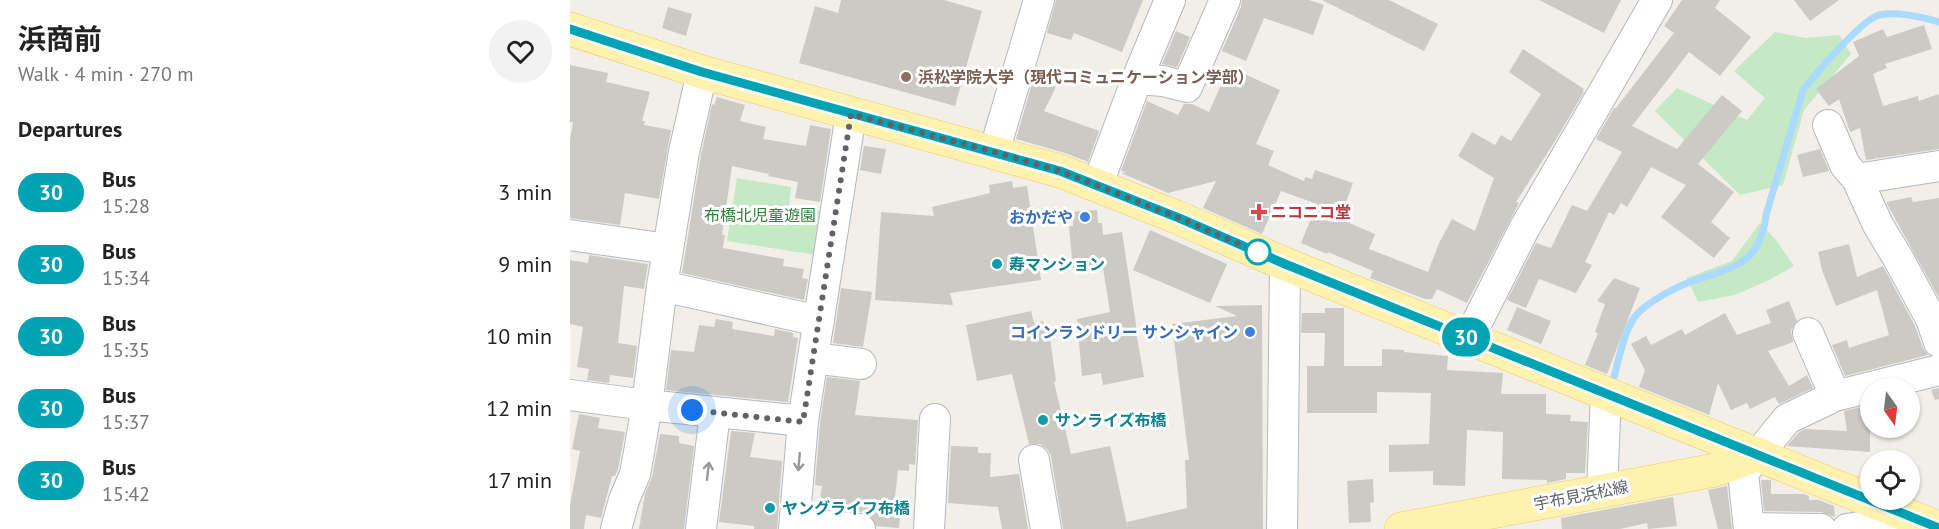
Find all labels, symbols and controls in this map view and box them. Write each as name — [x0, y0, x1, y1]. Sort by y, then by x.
text: 浜商前 — [18, 20, 102, 57]
button: heart — [489, 20, 552, 83]
text: Walk · 4 min · 270 m — [18, 61, 194, 87]
place label: 浜松学院大学（現代コミュニケーション学部） — [918, 67, 1254, 87]
marker: 浜松学院大学（現代コミュニケーション学部） — [899, 70, 913, 84]
text: Departures — [18, 115, 122, 143]
text: Bus — [102, 165, 136, 193]
text: 3 min — [498, 178, 552, 206]
text: 30 — [39, 179, 63, 206]
text: 15:28 — [102, 193, 150, 219]
place label: ニコニコ堂 — [1271, 202, 1351, 222]
park label: 布橋北児童遊園 — [704, 205, 816, 225]
marker: ニコニコ堂 — [1252, 205, 1266, 219]
place label: おかだや — [1009, 207, 1073, 227]
marker: おかだや — [1078, 210, 1092, 224]
text: Bus — [102, 237, 136, 265]
unlabelled marker — [1245, 239, 1271, 265]
text: 9 min — [498, 250, 552, 278]
text: 30 — [39, 251, 63, 278]
place label: 寿マンション — [1009, 254, 1105, 274]
marker: 寿マンション — [990, 257, 1004, 271]
text: 15:34 — [102, 265, 150, 291]
text: Bus — [102, 309, 136, 337]
line badge: 30 — [1439, 318, 1493, 356]
text: 10 min — [486, 322, 552, 350]
place label: コインランドリー サンシャイン — [1010, 322, 1238, 342]
text: 30 — [39, 323, 63, 350]
text: 30 — [1454, 324, 1478, 351]
marker: コインランドリー サンシャイン — [1243, 325, 1257, 339]
text: 15:35 — [102, 337, 150, 363]
north arrow — [1860, 378, 1920, 438]
map controls — [1860, 378, 1920, 510]
text: Bus — [102, 381, 136, 409]
text: 12 min — [486, 394, 552, 422]
text: 30 — [39, 395, 63, 422]
your location — [677, 395, 707, 425]
text: 15:37 — [102, 409, 150, 435]
place label: サンライズ布橋 — [1055, 410, 1167, 430]
marker: サンライズ布橋 — [1036, 413, 1050, 427]
button: locate — [1860, 450, 1920, 510]
one-way arrow — [793, 452, 804, 472]
text: Bus — [102, 453, 136, 481]
one-way arrow — [703, 461, 714, 481]
text: 17 min — [488, 466, 552, 494]
text: 30 — [39, 467, 63, 494]
street label: 宇布見浜松線 — [1532, 476, 1630, 514]
text: 15:42 — [102, 481, 150, 507]
place label: ヤングライフ布橋 — [782, 498, 910, 518]
marker: ヤングライフ布橋 — [763, 501, 777, 515]

